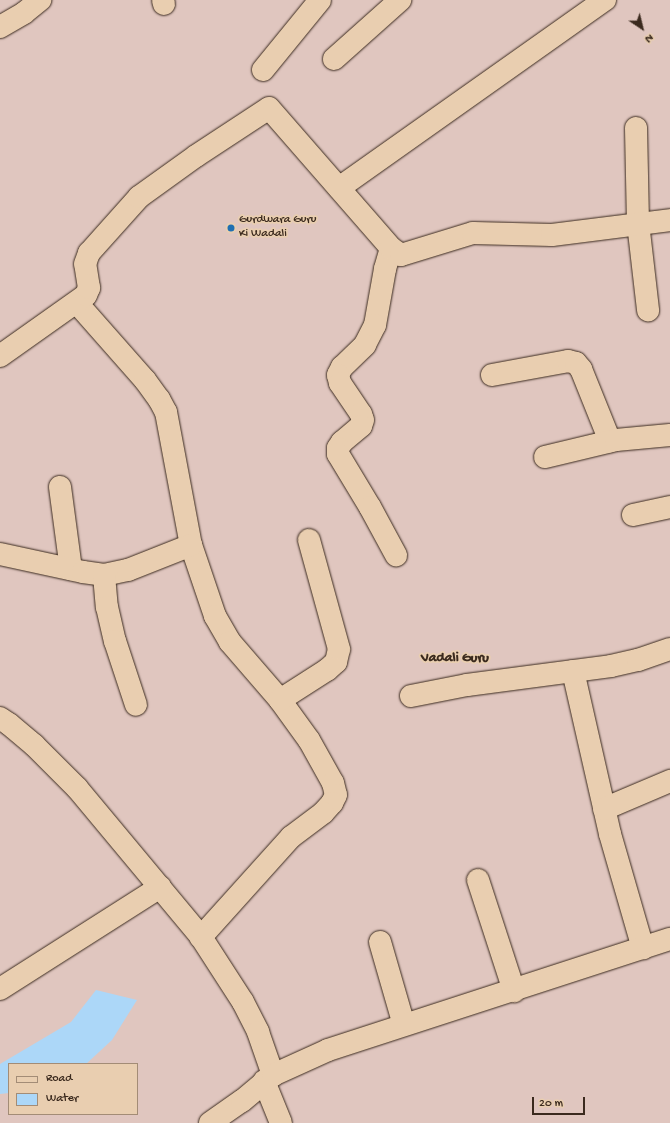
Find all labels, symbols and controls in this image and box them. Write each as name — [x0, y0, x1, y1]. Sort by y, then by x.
north arrow — [622, 8, 662, 48]
text: N — [642, 31, 655, 45]
place label: Gurdwara Guru Ki Wadali — [239, 214, 316, 242]
marker: Gurdwara Guru Ki Wadali — [226, 223, 236, 233]
district label: Vadali Guru — [421, 651, 489, 667]
legend — [8, 1063, 138, 1115]
text: Road — [46, 1072, 72, 1086]
scale bar — [534, 1089, 587, 1115]
text: Water — [46, 1092, 78, 1106]
text: 20 m — [539, 1097, 563, 1111]

